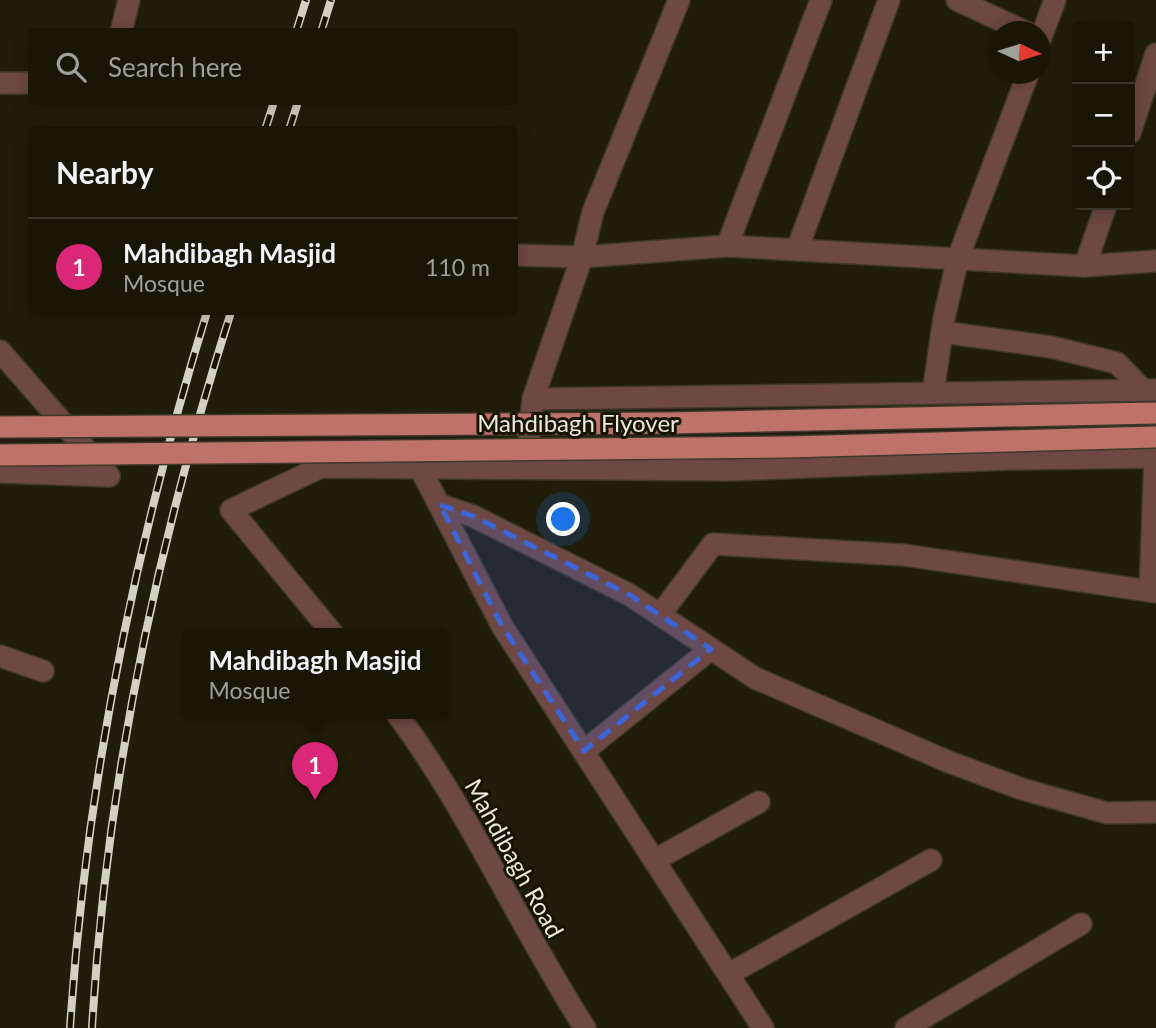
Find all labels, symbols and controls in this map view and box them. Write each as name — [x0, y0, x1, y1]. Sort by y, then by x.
north arrow — [988, 21, 1051, 84]
map controls — [1072, 21, 1135, 210]
button: + — [1072, 21, 1135, 84]
search box — [28, 28, 518, 105]
icon: search — [52, 48, 90, 86]
text: Search here — [108, 51, 242, 83]
button: − — [1072, 84, 1135, 147]
button: locate — [1072, 147, 1135, 210]
text: Nearby — [56, 154, 154, 190]
text: Mahdibagh Masjid — [123, 237, 336, 269]
text: 1 — [72, 253, 86, 281]
text: 110 m — [425, 253, 490, 281]
text: Mosque — [123, 269, 205, 297]
street label: Mahdibagh Flyover — [477, 408, 679, 437]
your location — [546, 502, 580, 536]
popup — [182, 628, 448, 719]
text: Mahdibagh Masjid — [209, 644, 421, 676]
text: Mosque — [209, 676, 290, 704]
pin: 1 — [292, 742, 338, 800]
street label: Mahdibagh Road — [459, 774, 571, 942]

